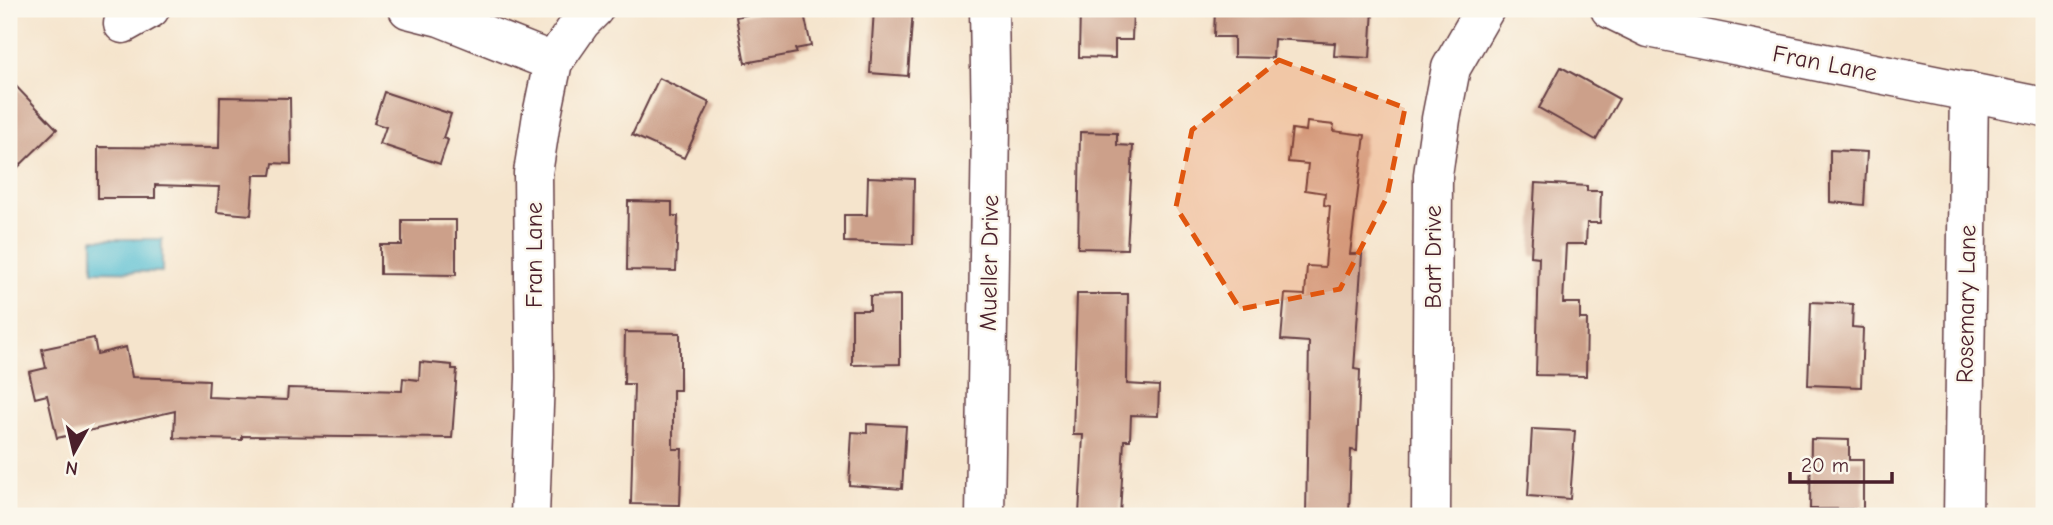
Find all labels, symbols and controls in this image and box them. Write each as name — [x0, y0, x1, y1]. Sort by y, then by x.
street label: Fran Lane — [1770, 39, 1880, 87]
street label: Mueller Drive — [974, 195, 1004, 331]
street label: Fran Lane — [520, 202, 548, 308]
street label: Bart Drive — [1419, 205, 1447, 309]
street label: Rosemary Lane — [1951, 225, 1981, 383]
north arrow — [38, 416, 108, 486]
scale bar — [1790, 441, 1892, 485]
text: 20 m — [1801, 453, 1849, 477]
text: N — [64, 456, 79, 480]

